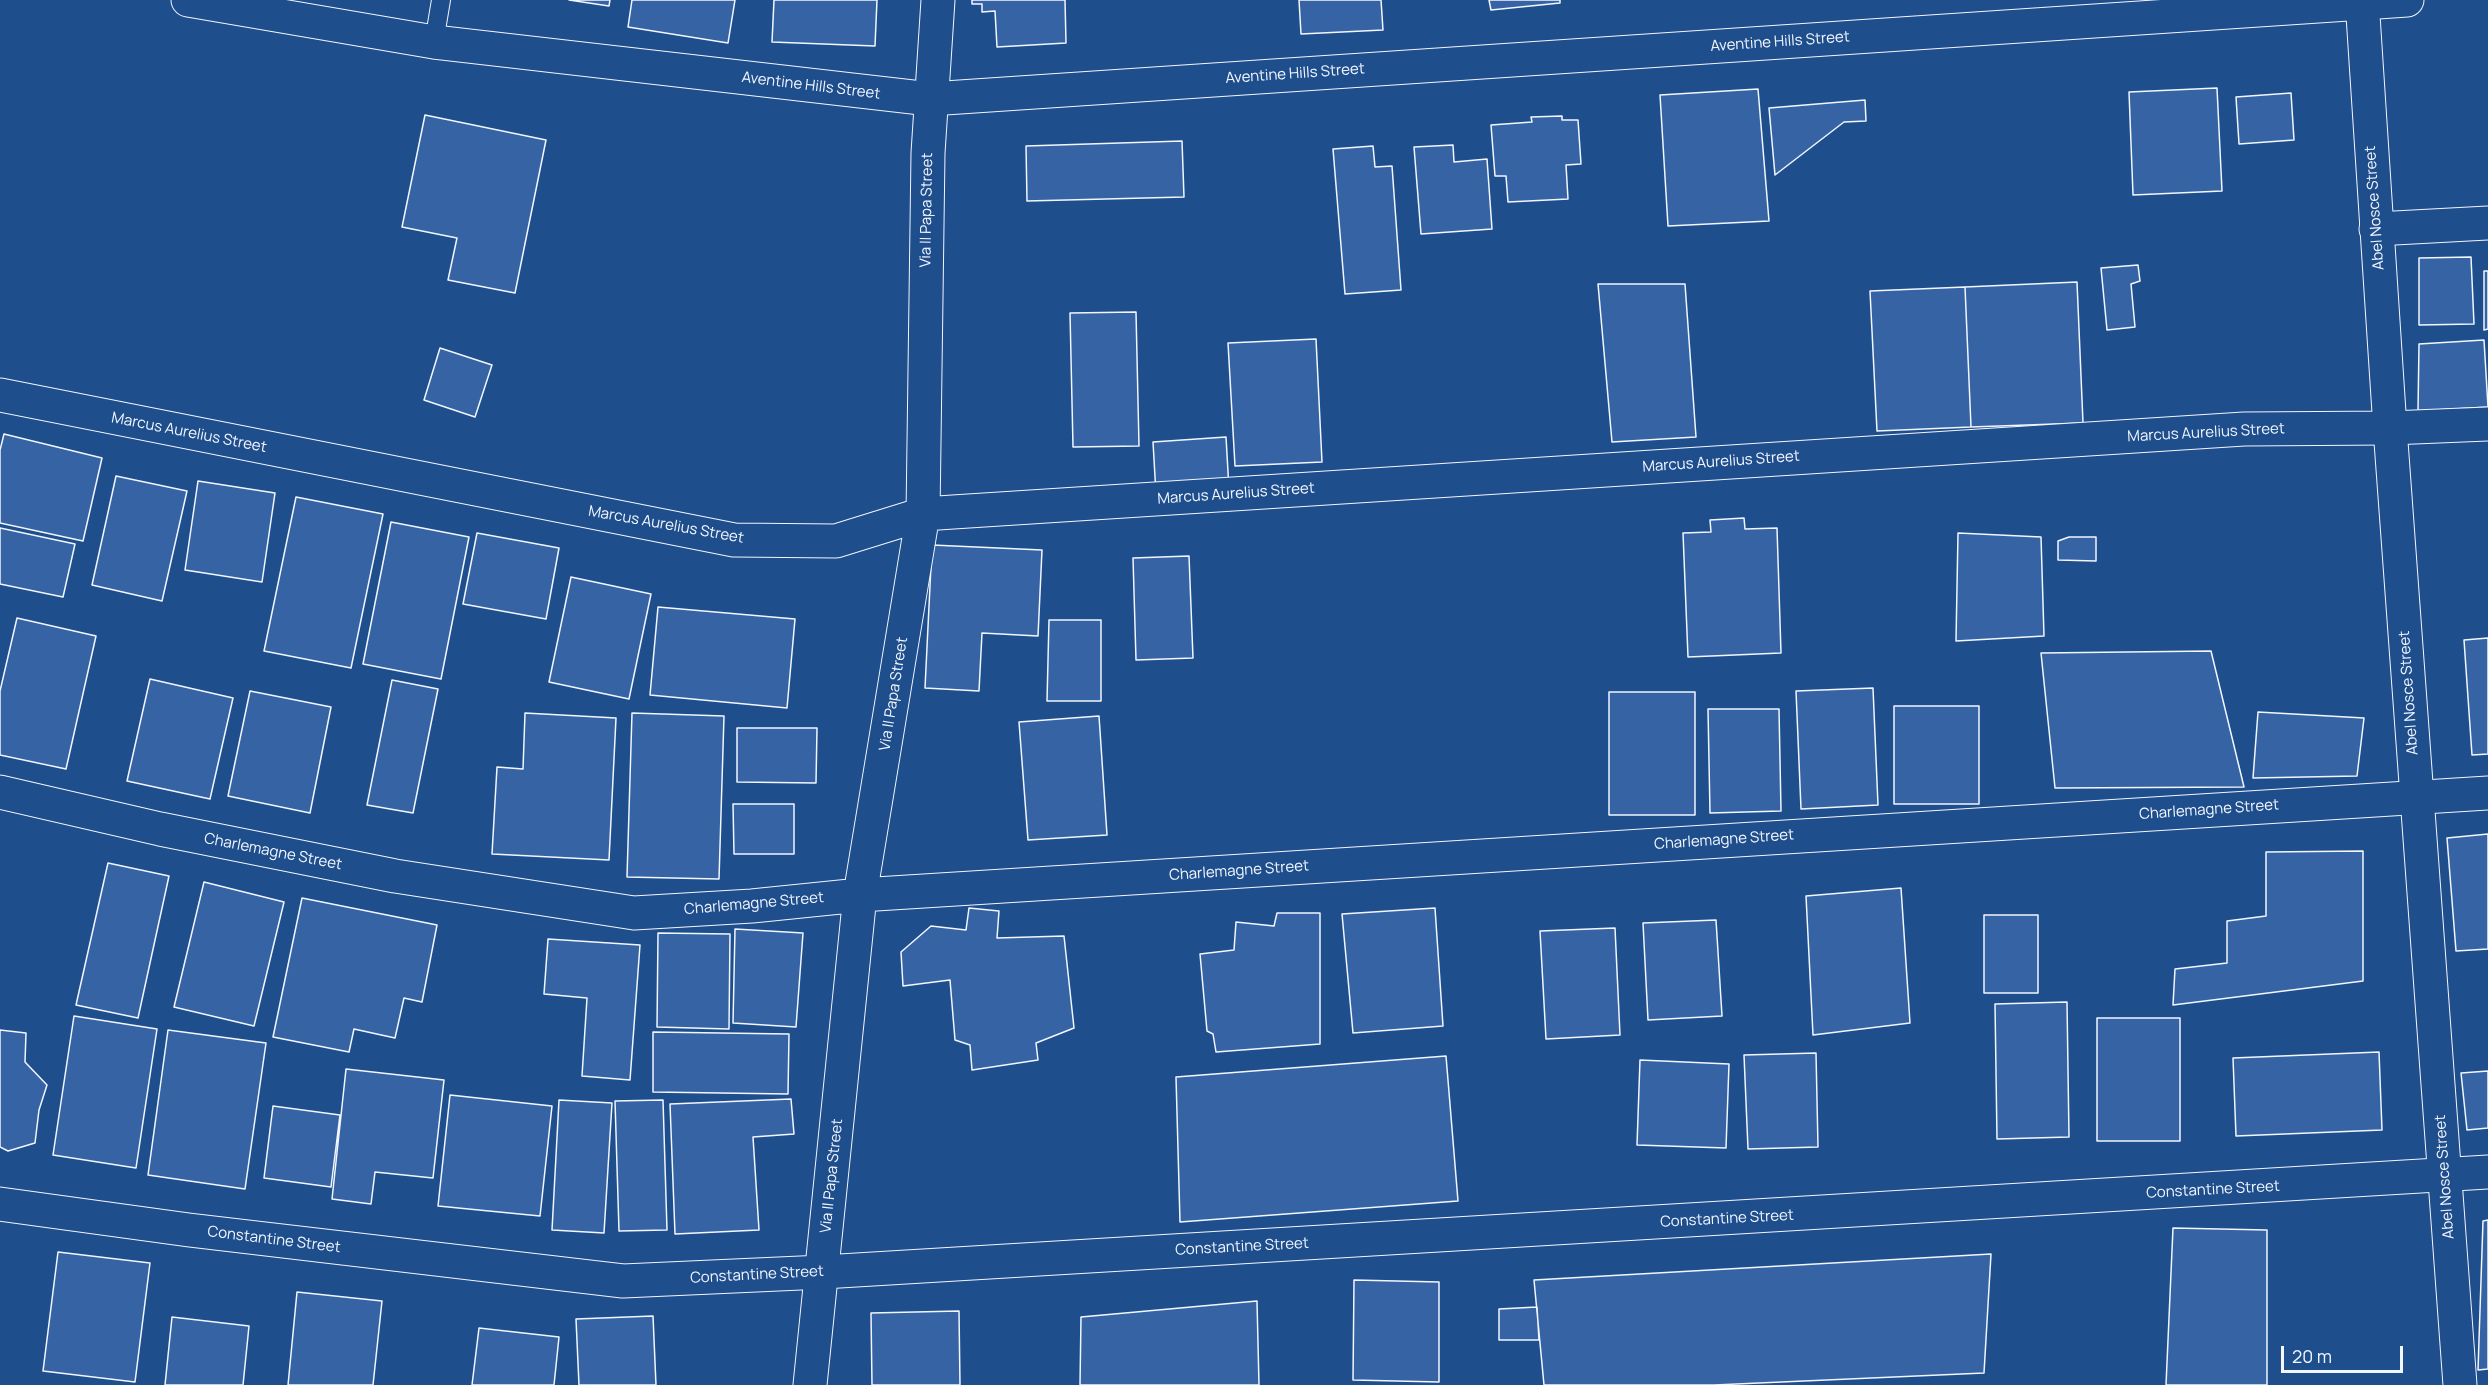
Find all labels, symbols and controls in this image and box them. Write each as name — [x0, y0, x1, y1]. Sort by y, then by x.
street label: Aventine Hills Street — [1710, 28, 1850, 56]
street label: Aventine Hills Street — [1225, 60, 1365, 88]
street label: Aventine Hills Street — [741, 69, 881, 103]
street label: Abel Nosce Street — [2362, 145, 2388, 271]
street label: Via Il Papa Street — [917, 152, 937, 268]
street label: Marcus Aurelius Street — [110, 409, 268, 457]
street label: Marcus Aurelius Street — [2127, 420, 2285, 446]
street label: Marcus Aurelius Street — [1642, 448, 1800, 476]
street label: Marcus Aurelius Street — [1157, 480, 1315, 508]
street label: Marcus Aurelius Street — [587, 502, 745, 548]
street label: Abel Nosce Street — [2396, 630, 2422, 756]
street label: Via Il Papa Street — [876, 636, 912, 752]
street label: Charlemagne Street — [2139, 796, 2279, 824]
street label: Charlemagne Street — [1654, 826, 1794, 854]
street label: Charlemagne Street — [203, 830, 343, 874]
street label: Charlemagne Street — [1169, 857, 1309, 885]
street label: Charlemagne Street — [683, 889, 825, 919]
street label: Abel Nosce Street — [2432, 1114, 2458, 1240]
street label: Via Il Papa Street — [817, 1118, 847, 1234]
street label: Constantine Street — [2146, 1178, 2280, 1202]
street label: Constantine Street — [1660, 1207, 1794, 1231]
street label: Constantine Street — [206, 1223, 342, 1257]
street label: Constantine Street — [1175, 1235, 1309, 1259]
street label: Constantine Street — [690, 1263, 824, 1287]
scale bar — [2284, 1334, 2406, 1372]
text: 20 m — [2292, 1344, 2332, 1368]

